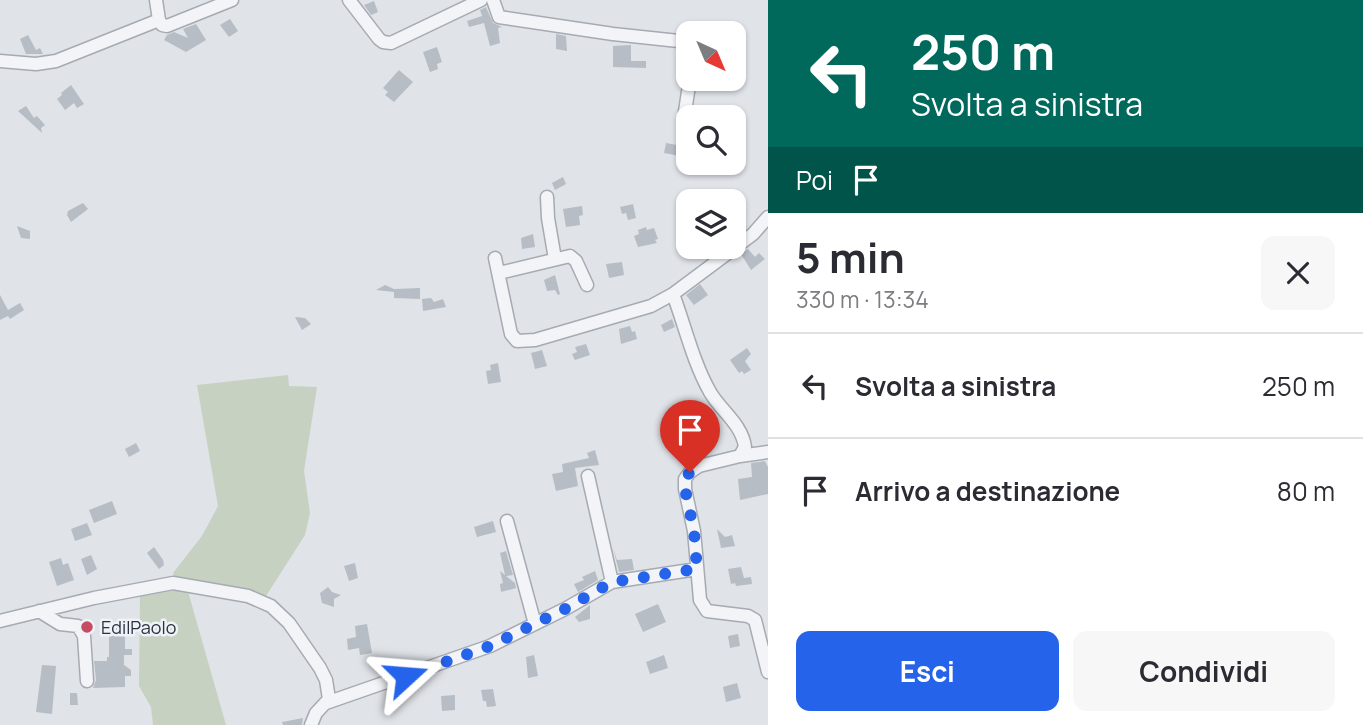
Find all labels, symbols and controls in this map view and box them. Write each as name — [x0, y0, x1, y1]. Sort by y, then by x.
text: 250 m — [911, 18, 1055, 85]
north arrow — [676, 21, 746, 91]
map controls — [676, 21, 746, 259]
icon: left — [796, 28, 887, 119]
text: Svolta a sinistra — [911, 82, 1143, 126]
button: search — [676, 105, 746, 175]
icon: arrive — [847, 161, 885, 199]
text: Poi — [796, 162, 833, 198]
button: layers — [676, 189, 746, 259]
text: 5 min — [796, 228, 905, 286]
button: close — [1261, 236, 1335, 310]
text: 330 m · 13:34 — [796, 283, 929, 315]
icon: left — [796, 367, 834, 405]
text: Svolta a sinistra — [855, 368, 1056, 404]
text: 250 m — [1262, 368, 1335, 404]
pin — [660, 400, 720, 472]
icon: arrive — [671, 411, 709, 449]
icon: arrive — [796, 472, 834, 510]
text: Arrivo a destinazione — [855, 473, 1120, 509]
text: 80 m — [1277, 473, 1335, 509]
place label: EdilPaolo — [101, 615, 176, 639]
marker: EdilPaolo — [79, 619, 95, 635]
button: Esci — [796, 631, 1059, 711]
button: Condividi — [1073, 631, 1335, 711]
position arrow — [369, 639, 443, 713]

